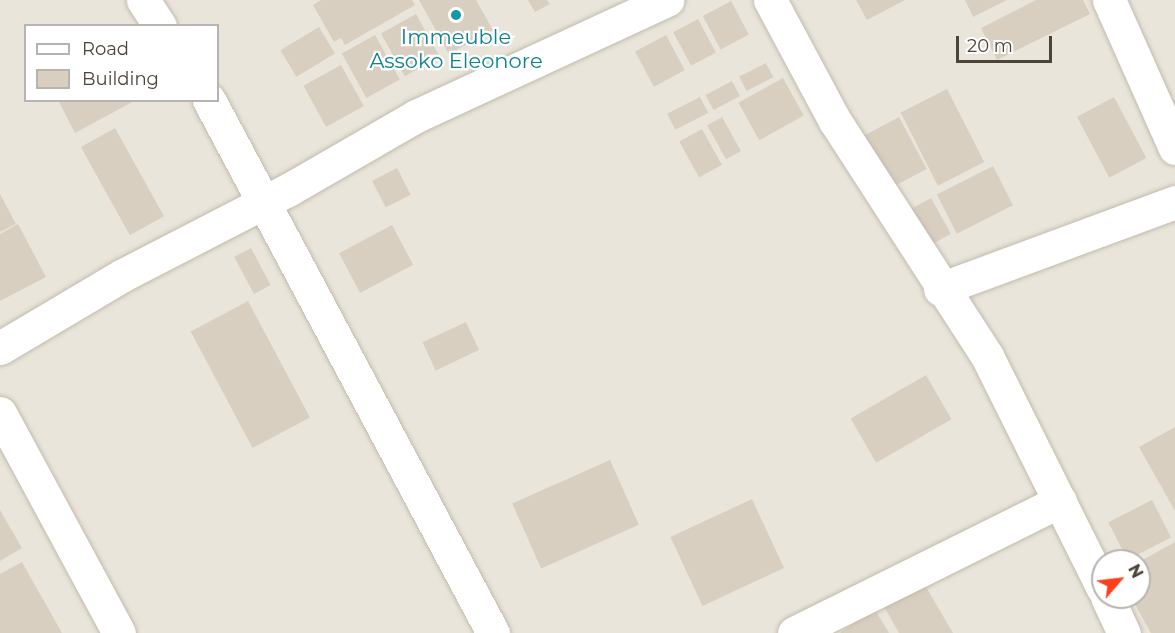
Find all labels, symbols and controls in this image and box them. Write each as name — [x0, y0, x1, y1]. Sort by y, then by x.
marker: Immeuble Assoko Eleonore — [449, 8, 463, 22]
legend — [24, 24, 219, 102]
place label: Immeuble Assoko Eleonore — [369, 24, 543, 74]
scale bar — [959, 24, 1055, 62]
text: 20 m — [967, 35, 1013, 57]
text: Road — [82, 38, 129, 60]
text: Building — [82, 68, 159, 90]
north arrow — [1091, 549, 1151, 609]
text: N — [1124, 561, 1147, 581]

